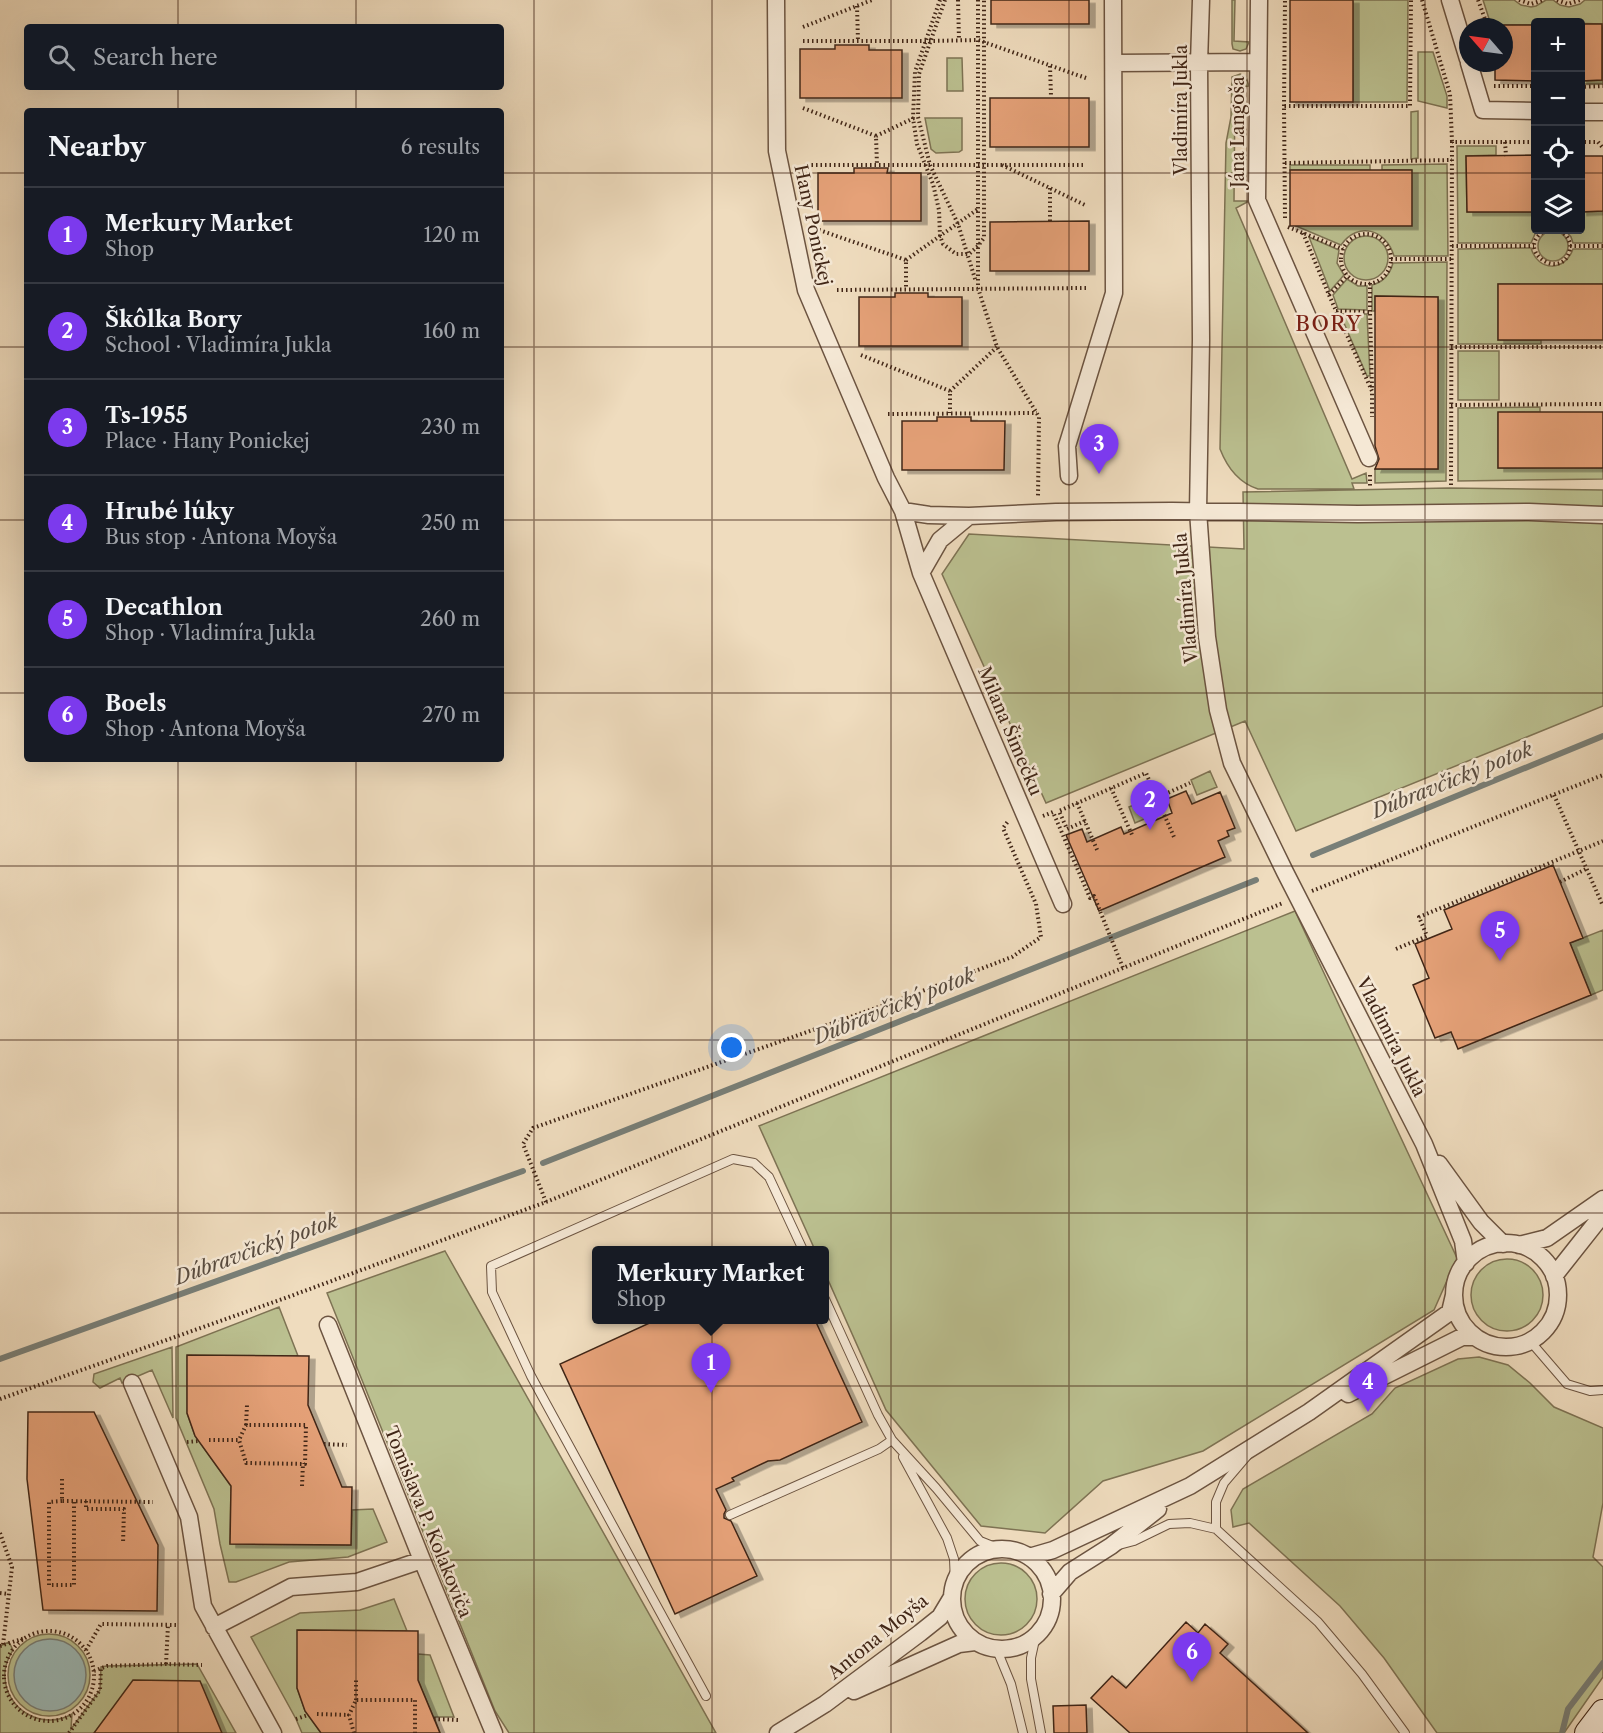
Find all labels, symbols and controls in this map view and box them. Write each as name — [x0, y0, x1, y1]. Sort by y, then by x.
north arrow — [1459, 18, 1513, 72]
map controls — [1531, 18, 1585, 234]
button: + — [1531, 18, 1585, 72]
search box — [24, 24, 504, 90]
icon: search — [45, 41, 78, 74]
text: Search here — [93, 44, 218, 71]
street label: Vladimíra Jukla — [1170, 44, 1192, 177]
button: − — [1531, 72, 1585, 126]
street label: Jána Langoša — [1227, 76, 1249, 191]
button: locate — [1531, 126, 1585, 180]
text: Nearby — [48, 131, 146, 163]
text: 6 results — [401, 135, 480, 159]
street label: Hany Ponickej — [789, 162, 837, 288]
button: layers — [1531, 180, 1585, 234]
text: Merkury Market — [105, 210, 293, 237]
text: 1 — [63, 223, 72, 247]
text: 120 m — [423, 223, 480, 247]
text: Shop — [105, 237, 154, 261]
text: Škôlka Bory — [105, 306, 242, 333]
district label: BORY — [1295, 311, 1363, 336]
text: 2 — [62, 319, 73, 343]
text: 160 m — [423, 319, 480, 343]
text: School · Vladimíra Jukla — [105, 333, 332, 357]
text: Ts-1955 — [105, 402, 188, 429]
text: 3 — [62, 415, 73, 439]
text: 230 m — [421, 415, 480, 439]
pin: 3 — [1080, 424, 1118, 474]
text: Place · Hany Ponickej — [105, 429, 310, 453]
text: Hrubé lúky — [105, 498, 234, 525]
text: 4 — [62, 511, 73, 535]
text: 250 m — [421, 511, 480, 535]
text: Bus stop · Antona Moyša — [105, 525, 337, 549]
street label: Vladimíra Jukla — [1169, 531, 1203, 665]
text: Decathlon — [105, 594, 223, 621]
text: 5 — [62, 607, 73, 631]
text: 260 m — [420, 607, 480, 631]
text: Shop · Vladimíra Jukla — [105, 621, 315, 645]
street label: Milana Šimečku — [973, 662, 1049, 799]
text: Boels — [105, 690, 166, 717]
text: 6 — [62, 703, 73, 727]
text: 270 m — [422, 703, 480, 727]
text: Shop · Antona Moyša — [105, 717, 306, 741]
water label: Dúbravčický potok — [1366, 737, 1537, 824]
pin: 2 — [1130, 780, 1170, 830]
pin: 5 — [1480, 912, 1520, 961]
water label: Dúbravčický potok — [808, 963, 979, 1050]
street label: Vladimíra Jukla — [1351, 973, 1431, 1101]
your location — [717, 1033, 746, 1062]
water label: Dúbravčický potok — [169, 1208, 341, 1290]
popup — [592, 1246, 829, 1324]
text: Merkury Market — [617, 1260, 804, 1287]
text: Shop — [617, 1287, 666, 1311]
pin: 1 — [692, 1344, 730, 1393]
pin: 4 — [1348, 1362, 1388, 1412]
street label: Tomislava P. Kolakoviča — [380, 1423, 477, 1621]
street label: Antona Moyša — [823, 1590, 933, 1685]
pin: 6 — [1172, 1632, 1212, 1682]

